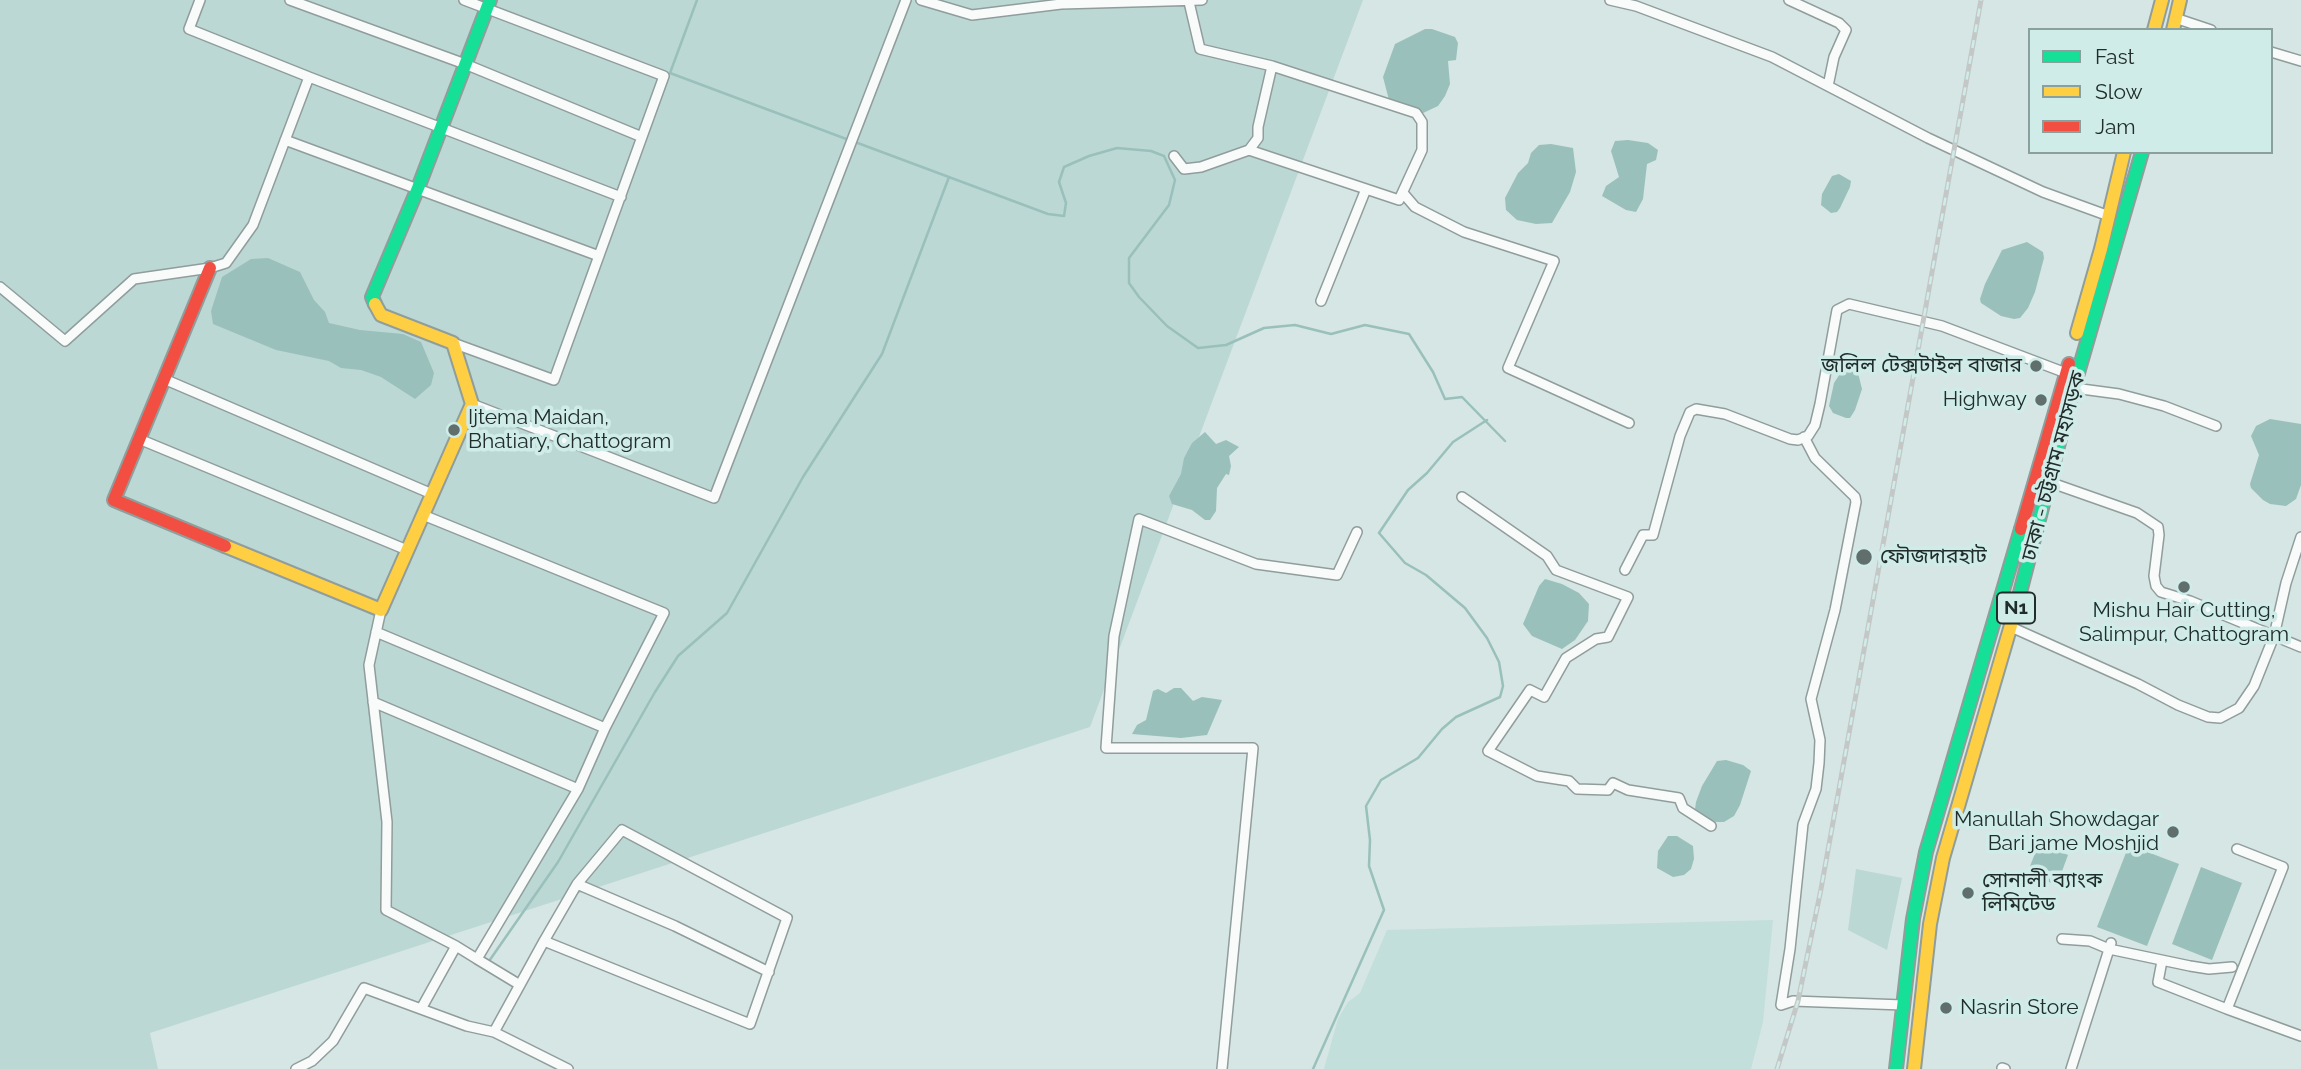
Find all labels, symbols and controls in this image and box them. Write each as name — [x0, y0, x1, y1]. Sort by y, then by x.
legend — [2028, 28, 2273, 154]
text: Fast — [2095, 44, 2135, 69]
text: Slow — [2095, 79, 2143, 104]
text: Jam — [2095, 114, 2136, 139]
place label: জলিল টেক্সটাইল বাজার — [1821, 353, 2022, 379]
marker: জলিল টেক্সটাইল বাজার — [2028, 358, 2044, 374]
street label: ঢাকা - চট্টগ্রাম মহাসড়ক — [2017, 368, 2091, 564]
place label: Highway — [1943, 387, 2027, 413]
marker: Highway — [2033, 392, 2049, 408]
place label: Ijtema Maidan, Bhatiary, Chattogram — [468, 405, 671, 455]
marker: Ijtema Maidan, Bhatiary, Chattogram — [446, 422, 462, 438]
place label: ফৌজদারহাট — [1880, 544, 1987, 570]
marker: ফৌজদারহাট — [1854, 547, 1874, 567]
marker: Mishu Hair Cutting, Salimpur, Chattogram — [2176, 579, 2192, 595]
road number: N1 — [1997, 593, 2035, 624]
place label: Mishu Hair Cutting, Salimpur, Chattogram — [2079, 598, 2289, 648]
place label: Manullah Showdagar Bari jame Moshjid — [1954, 807, 2159, 857]
marker: Manullah Showdagar Bari jame Moshjid — [2165, 824, 2181, 840]
place label: সোনালী ব্যাংক লিমিটেড — [1982, 868, 2103, 918]
marker: সোনালী ব্যাংক লিমিটেড — [1960, 885, 1976, 901]
place label: Nasrin Store — [1960, 995, 2079, 1021]
marker: Nasrin Store — [1938, 1000, 1954, 1016]

